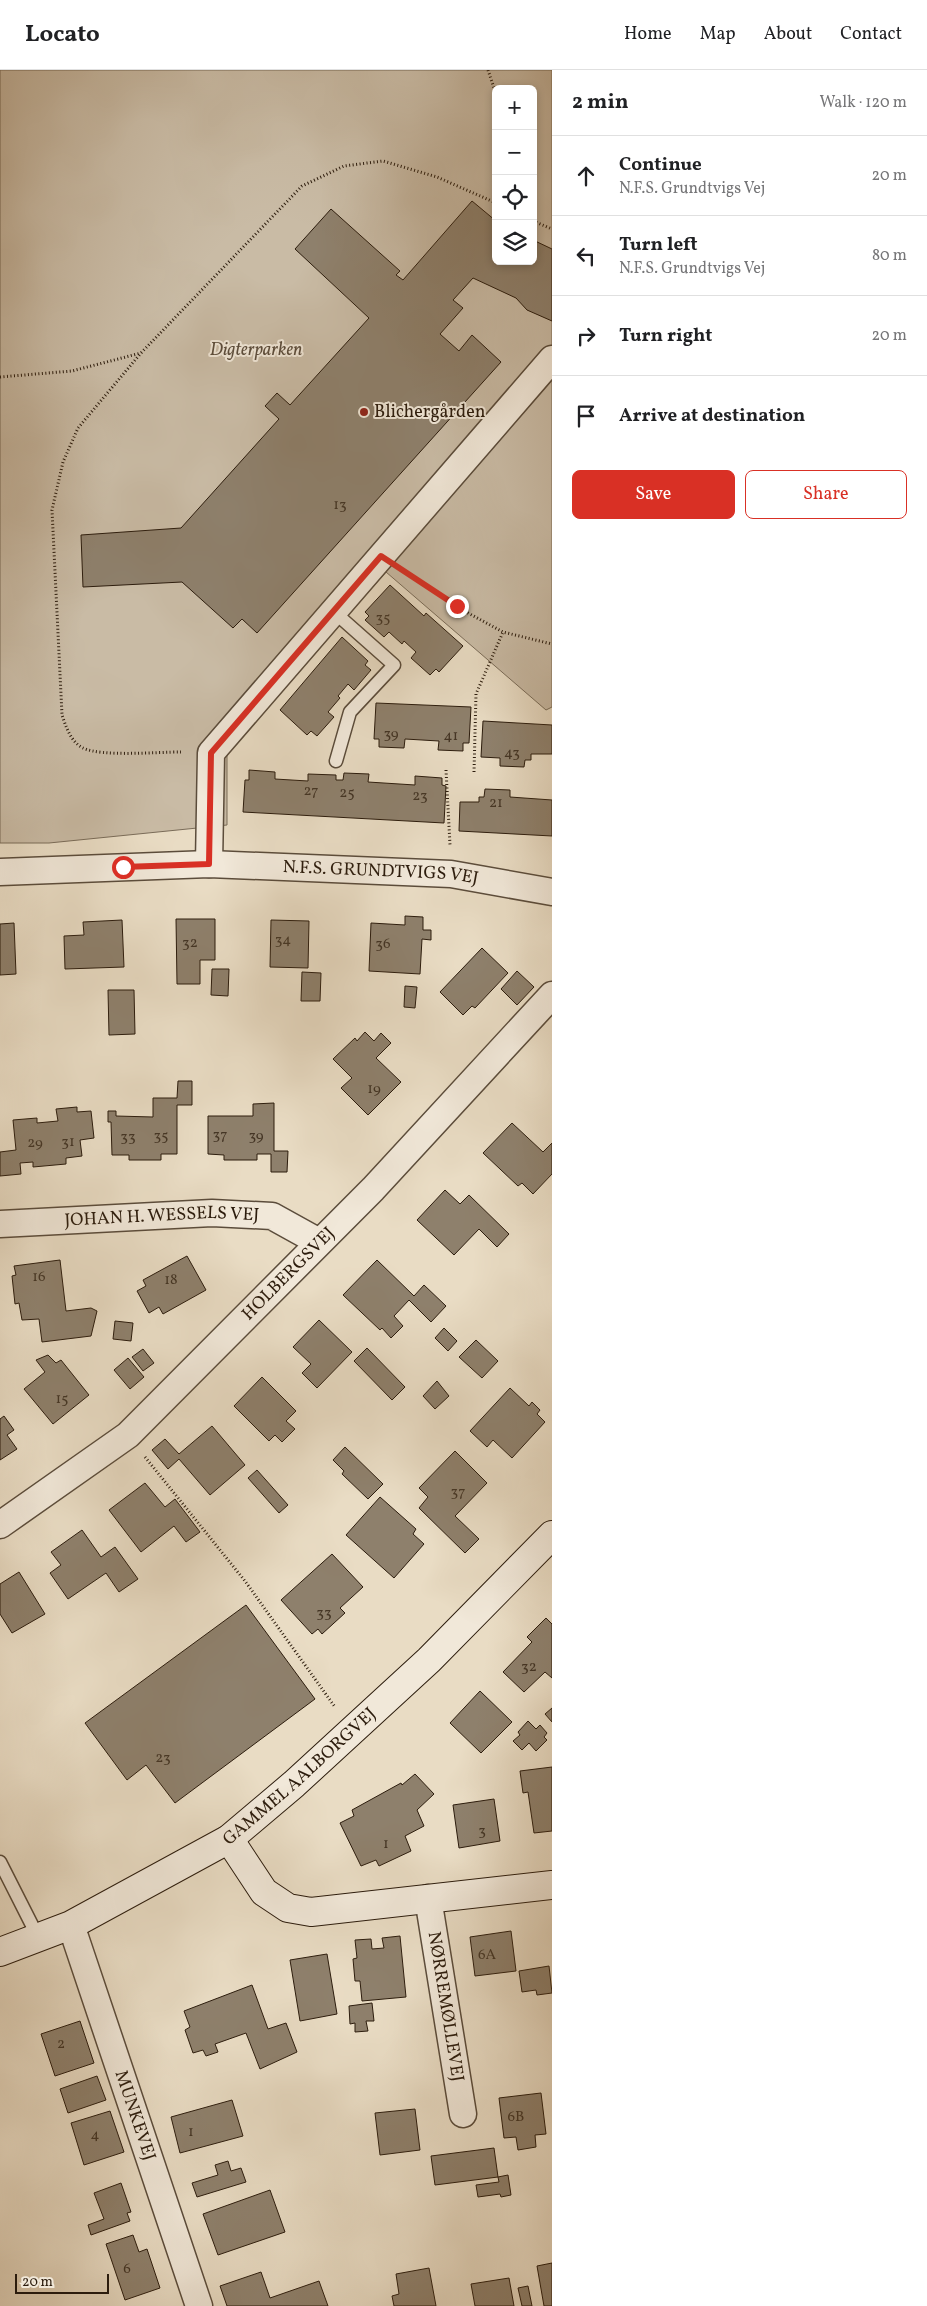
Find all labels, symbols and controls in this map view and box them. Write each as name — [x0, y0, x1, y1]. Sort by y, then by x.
text: Locato — [25, 18, 100, 52]
text: Home — [624, 22, 672, 47]
text: Map — [700, 22, 736, 47]
text: About — [764, 22, 812, 47]
text: Contact — [840, 22, 902, 47]
map controls — [492, 85, 537, 265]
button: + — [492, 85, 537, 130]
text: 2 min — [572, 88, 629, 117]
text: Walk · 120 m — [819, 92, 907, 114]
button: − — [492, 130, 537, 175]
text: Continue — [619, 152, 702, 178]
icon: ahead — [572, 162, 600, 190]
text: 20 m — [872, 165, 907, 187]
button: locate — [492, 175, 537, 220]
text: N.F.S. Grundtvigs Vej — [619, 178, 765, 200]
button: layers — [492, 220, 537, 265]
text: Turn left — [619, 232, 698, 258]
icon: left — [572, 242, 600, 270]
text: 80 m — [872, 245, 907, 267]
text: N.F.S. Grundtvigs Vej — [619, 258, 765, 280]
icon: right — [572, 322, 600, 350]
text: Turn right — [619, 323, 712, 349]
text: 20 m — [872, 325, 907, 347]
park label: Digterparken — [210, 338, 302, 363]
place label: Blichergården — [374, 400, 486, 425]
icon: arrive — [572, 402, 600, 430]
text: Arrive at destination — [619, 403, 805, 429]
marker: Blichergården — [358, 406, 370, 418]
button: Save — [572, 470, 735, 519]
button: Share — [745, 470, 907, 519]
house number: 13 — [333, 495, 347, 516]
route end — [446, 595, 469, 618]
house number: 35 — [376, 608, 390, 629]
house number: 39 — [383, 724, 399, 745]
house number: 41 — [444, 726, 458, 747]
house number: 43 — [504, 743, 520, 764]
house number: 27 — [304, 781, 318, 802]
house number: 25 — [339, 783, 355, 804]
house number: 23 — [412, 786, 428, 807]
house number: 21 — [489, 793, 503, 814]
street label: N.F.S. GRUNDTVIGS VEJ — [282, 855, 480, 891]
route start — [112, 856, 135, 879]
house number: 34 — [275, 930, 291, 951]
house number: 32 — [182, 933, 198, 954]
house number: 36 — [375, 934, 391, 955]
house number: 19 — [367, 1079, 381, 1100]
house number: 37 — [213, 1125, 227, 1146]
house number: 35 — [154, 1126, 168, 1147]
house number: 39 — [248, 1126, 264, 1147]
house number: 33 — [120, 1127, 136, 1148]
house number: 31 — [61, 1132, 75, 1153]
house number: 29 — [27, 1133, 43, 1154]
street label: JOHAN H. WESSELS VEJ — [64, 1200, 260, 1233]
street label: HOLBERGSVEJ — [236, 1221, 341, 1326]
house number: 16 — [32, 1267, 46, 1288]
house number: 18 — [164, 1270, 178, 1291]
house number: 15 — [55, 1389, 69, 1410]
house number: 37 — [451, 1482, 465, 1503]
house number: 33 — [316, 1603, 332, 1624]
house number: 32 — [521, 1657, 537, 1678]
street label: GAMMEL AALBORGVEJ — [217, 1702, 382, 1852]
house number: 23 — [155, 1748, 171, 1769]
house number: 3 — [478, 1821, 486, 1842]
house number: 1 — [383, 1834, 389, 1855]
street label: NØRREMØLLEVEJ — [421, 1930, 470, 2084]
house number: 6A — [478, 1945, 497, 1966]
house number: 2 — [57, 2034, 65, 2055]
street label: MUNKEVEJ — [108, 2067, 162, 2164]
house number: 6B — [508, 2107, 524, 2128]
house number: 1 — [188, 2122, 194, 2143]
house number: 4 — [91, 2125, 100, 2146]
house number: 6 — [123, 2259, 131, 2280]
scale bar — [15, 2271, 109, 2294]
text: 20 m — [22, 2273, 53, 2292]

